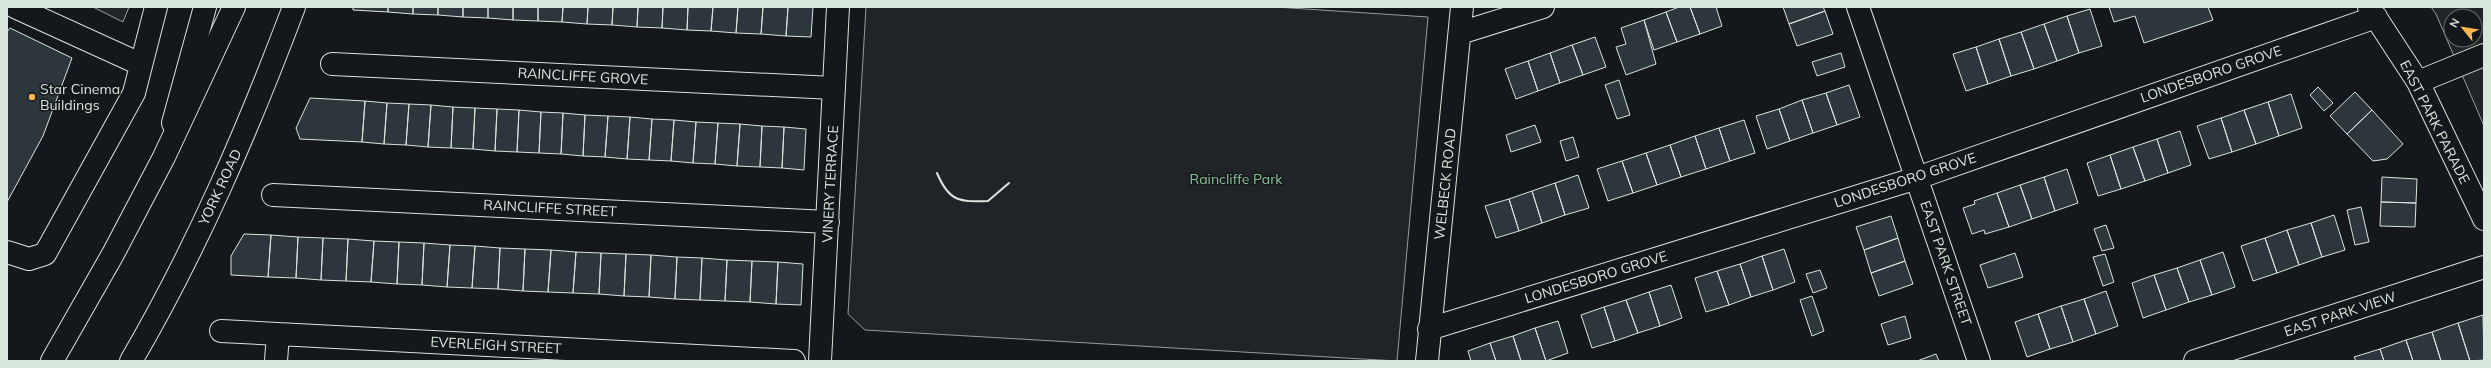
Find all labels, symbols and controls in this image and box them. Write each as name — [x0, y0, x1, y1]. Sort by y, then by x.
north arrow — [2443, 8, 2483, 48]
text: N — [2446, 16, 2462, 30]
street label: LONDESBORO GROVE — [2138, 41, 2284, 107]
street label: EAST PARK PARADE — [2396, 57, 2474, 187]
street label: RAINCLIFFE GROVE — [517, 64, 649, 88]
place label: Star Cinema Buildings — [40, 80, 120, 114]
marker: Star Cinema Buildings — [27, 92, 37, 102]
street label: VINERY TERRACE — [818, 125, 842, 243]
street label: WELBECK ROAD — [1430, 127, 1460, 241]
street label: YORK ROAD — [194, 146, 245, 229]
street label: LONDESBORO GROVE — [1832, 148, 1978, 212]
park label: Raincliffe Park — [1190, 170, 1283, 188]
street label: RAINCLIFFE STREET — [483, 196, 618, 221]
street label: EAST PARK STREET — [1916, 198, 1976, 328]
street label: LONDESBORO GROVE — [1522, 247, 1670, 307]
street label: EAST PARK VIEW — [2282, 287, 2399, 341]
street label: EVERLEIGH STREET — [430, 333, 563, 357]

